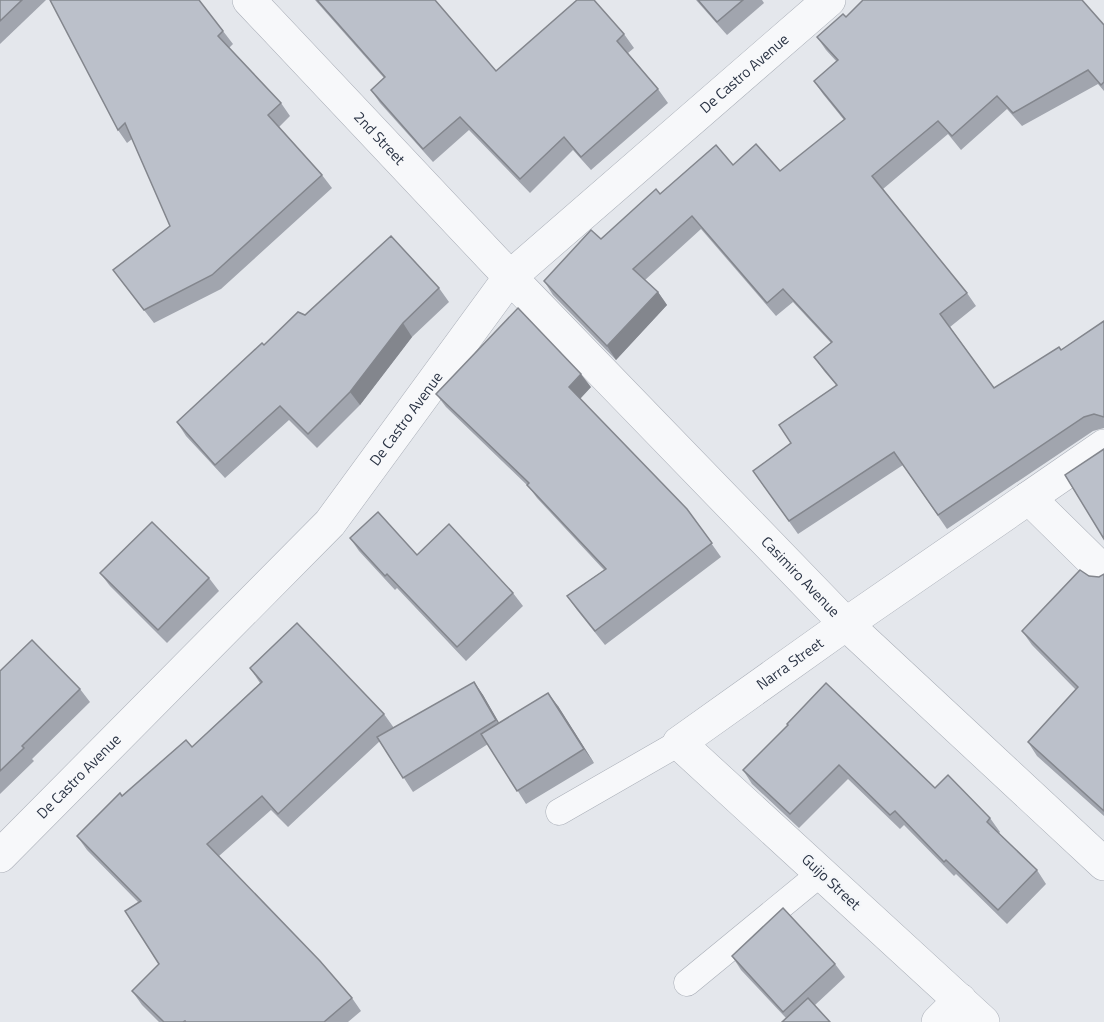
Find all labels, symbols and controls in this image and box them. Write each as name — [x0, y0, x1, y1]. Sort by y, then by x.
street label: De Castro Avenue — [694, 28, 794, 118]
street label: 2nd Street — [349, 106, 411, 171]
street label: De Castro Avenue — [364, 367, 448, 470]
street label: Casimiro Avenue — [756, 531, 846, 622]
street label: Narra Street — [752, 631, 829, 695]
street label: De Castro Avenue — [31, 728, 126, 824]
street label: Guijo Street — [797, 848, 867, 916]

